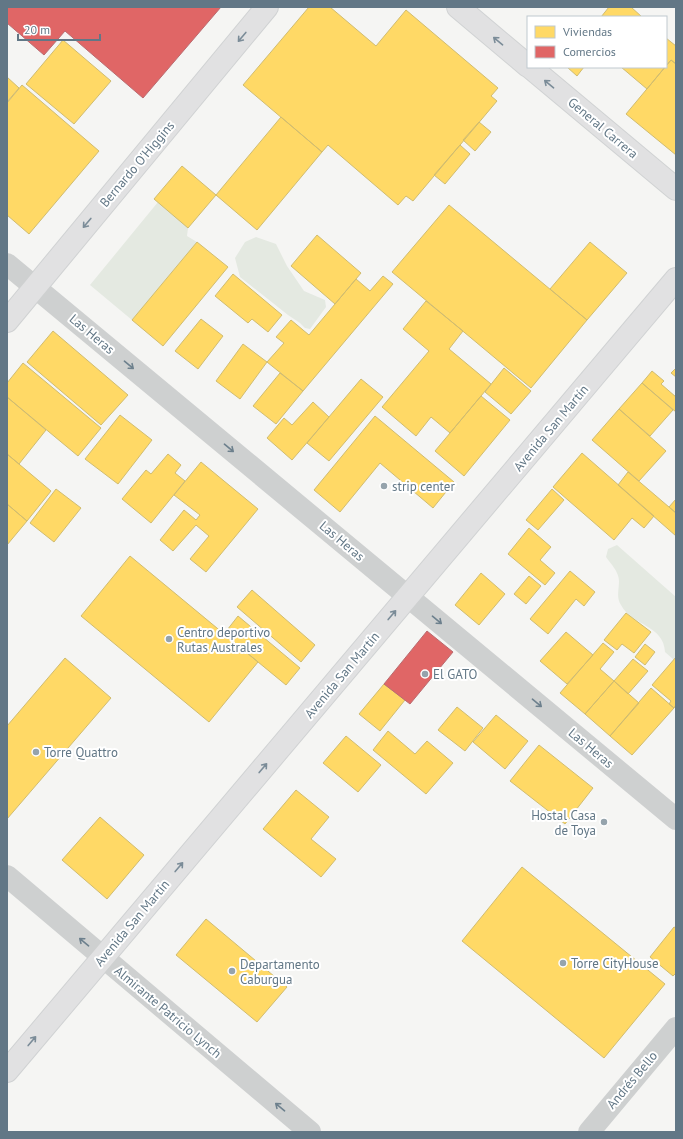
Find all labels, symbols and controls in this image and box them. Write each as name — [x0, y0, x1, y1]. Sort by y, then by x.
scale bar — [18, 16, 100, 42]
legend — [527, 16, 667, 68]
text: 20 m — [24, 22, 50, 37]
text: Viviendas — [562, 24, 612, 39]
one-way arrow — [237, 32, 246, 42]
one-way arrow — [493, 36, 503, 45]
text: Comercios — [563, 44, 616, 59]
one-way arrow — [544, 79, 555, 88]
street label: General Carrera — [564, 94, 642, 162]
street label: Bernardo O'Higgins — [96, 117, 178, 211]
one-way arrow — [83, 218, 92, 229]
street label: Las Heras — [66, 310, 118, 358]
one-way arrow — [124, 360, 135, 369]
street label: Avenida San Martín — [510, 381, 592, 475]
one-way arrow — [224, 443, 235, 452]
place label: strip center — [392, 478, 455, 495]
marker: strip center — [379, 481, 389, 491]
street label: Las Heras — [316, 517, 368, 565]
one-way arrow — [388, 610, 397, 621]
one-way arrow — [432, 615, 443, 624]
place label: Centro deportivo Rutas Australes — [177, 624, 270, 656]
street label: Avenida San Martín — [301, 628, 383, 722]
marker: Centro deportivo Rutas Australes — [164, 634, 174, 644]
place label: El GATO — [433, 666, 478, 683]
marker: El GATO — [420, 669, 430, 679]
one-way arrow — [532, 699, 543, 708]
street label: Las Heras — [565, 724, 617, 772]
place label: Torre Quattro — [44, 744, 118, 761]
marker: Torre Quattro — [31, 747, 41, 757]
one-way arrow — [259, 763, 268, 773]
place label: Hostal Casa de Toya — [531, 807, 596, 839]
marker: Hostal Casa de Toya — [599, 817, 609, 827]
one-way arrow — [175, 862, 184, 873]
street label: Avenida San Martín — [91, 876, 173, 970]
one-way arrow — [79, 937, 90, 946]
place label: Torre CityHouse — [571, 955, 659, 972]
place label: Departamento Caburgua — [240, 956, 320, 988]
marker: Torre CityHouse — [558, 958, 568, 968]
street label: Almirante Patricio Lynch — [111, 962, 225, 1062]
marker: Departamento Caburgua — [227, 966, 237, 976]
one-way arrow — [28, 1036, 37, 1047]
street label: Andrés Bello — [603, 1048, 661, 1112]
one-way arrow — [275, 1102, 285, 1111]

